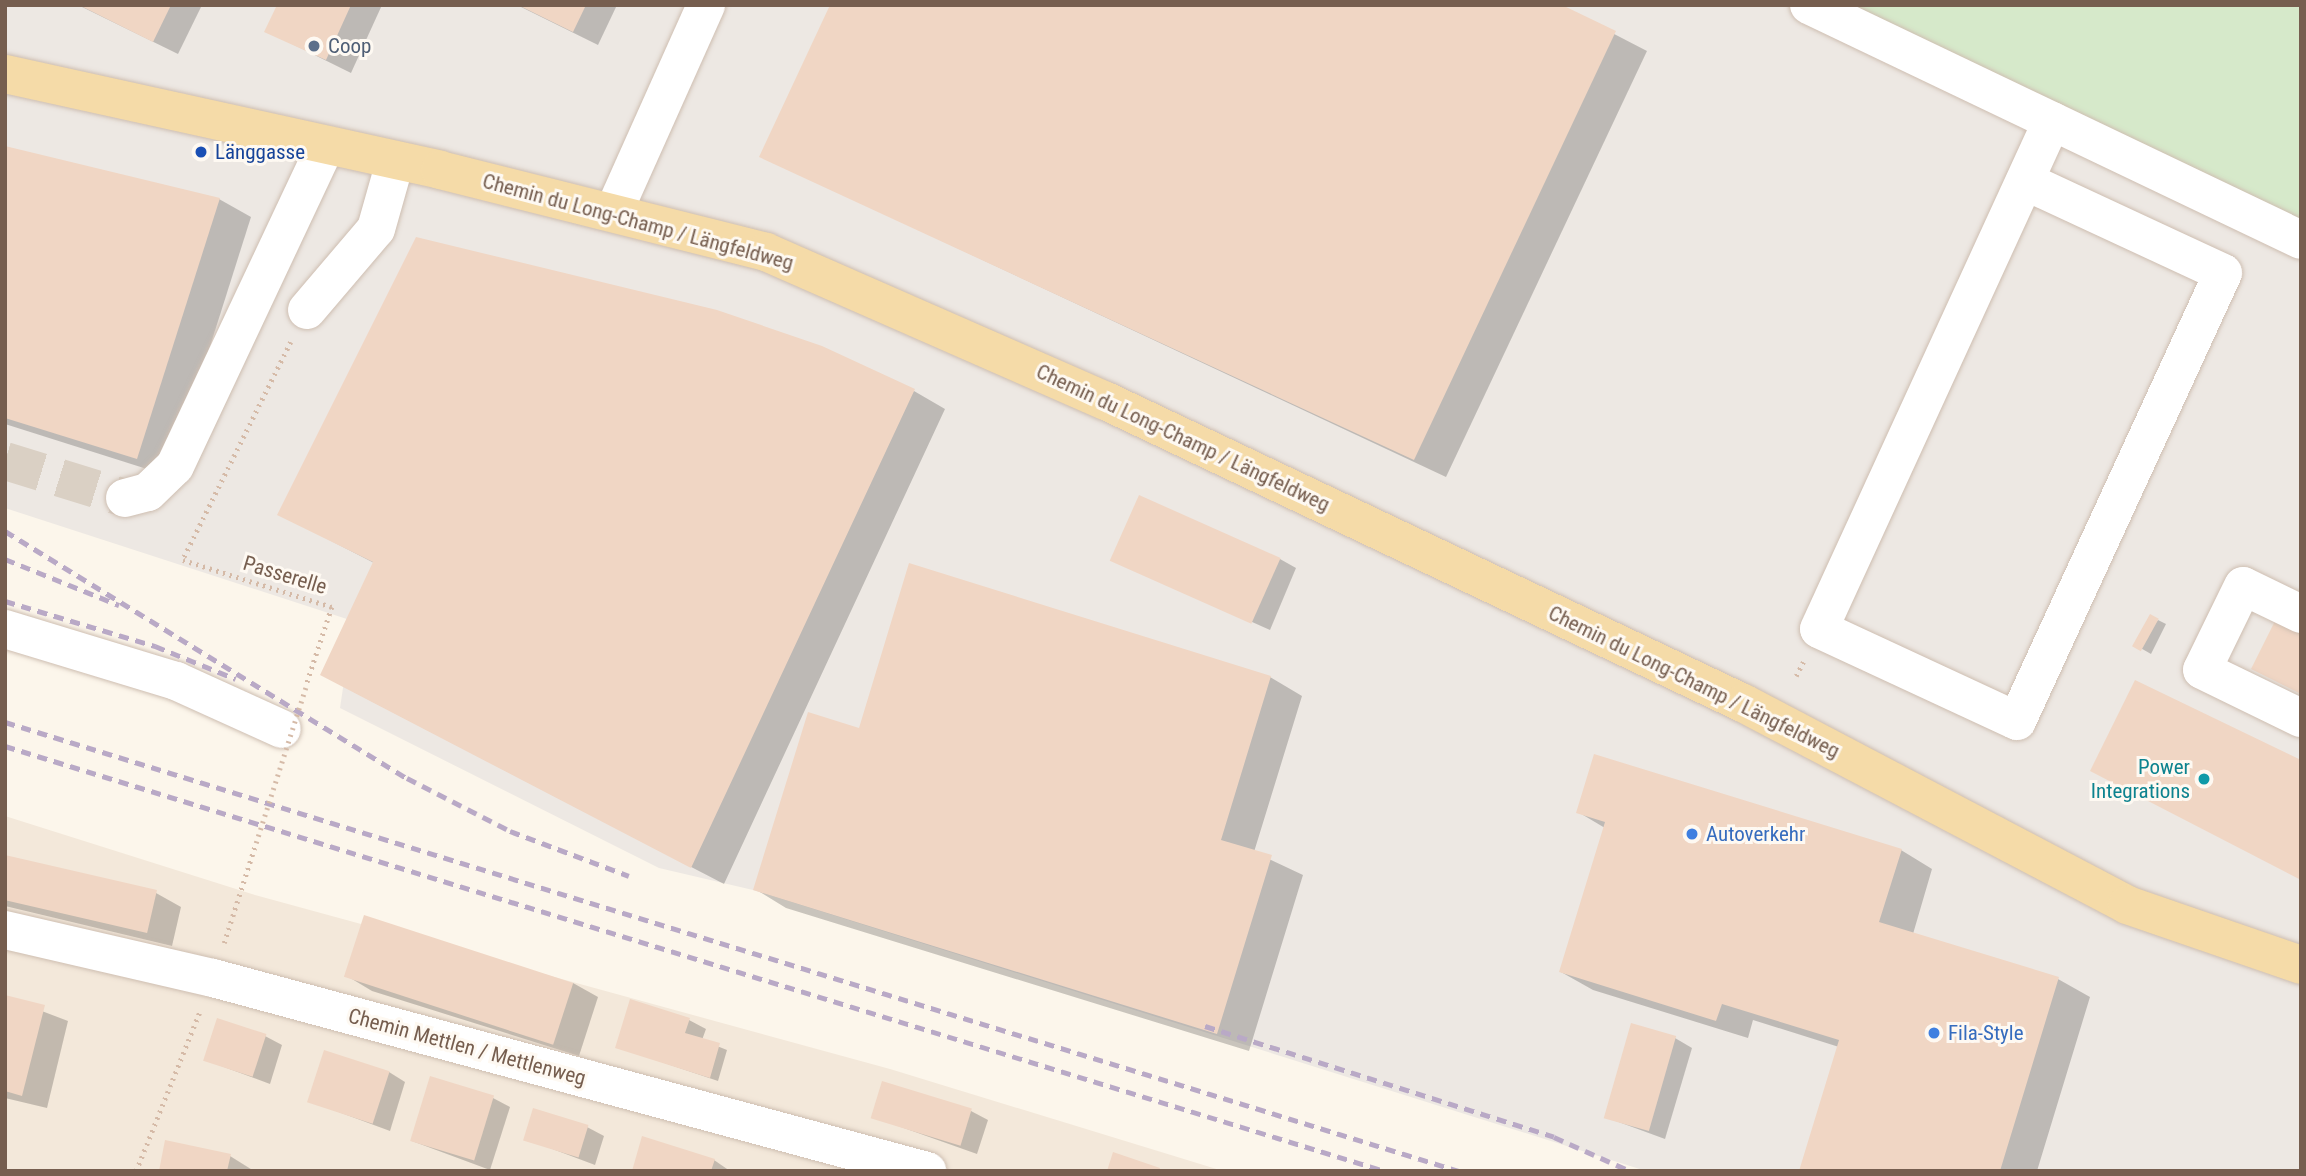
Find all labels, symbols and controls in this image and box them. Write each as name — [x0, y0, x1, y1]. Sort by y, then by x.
place label: Coop — [328, 33, 371, 59]
marker: Coop — [306, 38, 322, 54]
place label: Länggasse — [215, 139, 305, 165]
marker: Länggasse — [193, 144, 209, 160]
street label: Chemin du Long-Champ / Längfeldweg — [480, 168, 796, 276]
street label: Chemin du Long-Champ / Längfeldweg — [1032, 359, 1334, 517]
street label: Passerelle — [240, 550, 330, 600]
street label: Chemin du Long-Champ / Längfeldweg — [1544, 600, 1844, 764]
place label: Power Integrations — [2091, 754, 2190, 804]
marker: Power Integrations — [2196, 771, 2212, 787]
place label: Autoverkehr — [1706, 821, 1805, 847]
marker: Autoverkehr — [1684, 826, 1700, 842]
street label: Chemin Mettlen / Mettlenweg — [346, 1003, 588, 1091]
place label: Fila-Style — [1948, 1020, 2024, 1046]
marker: Fila-Style — [1926, 1025, 1942, 1041]

